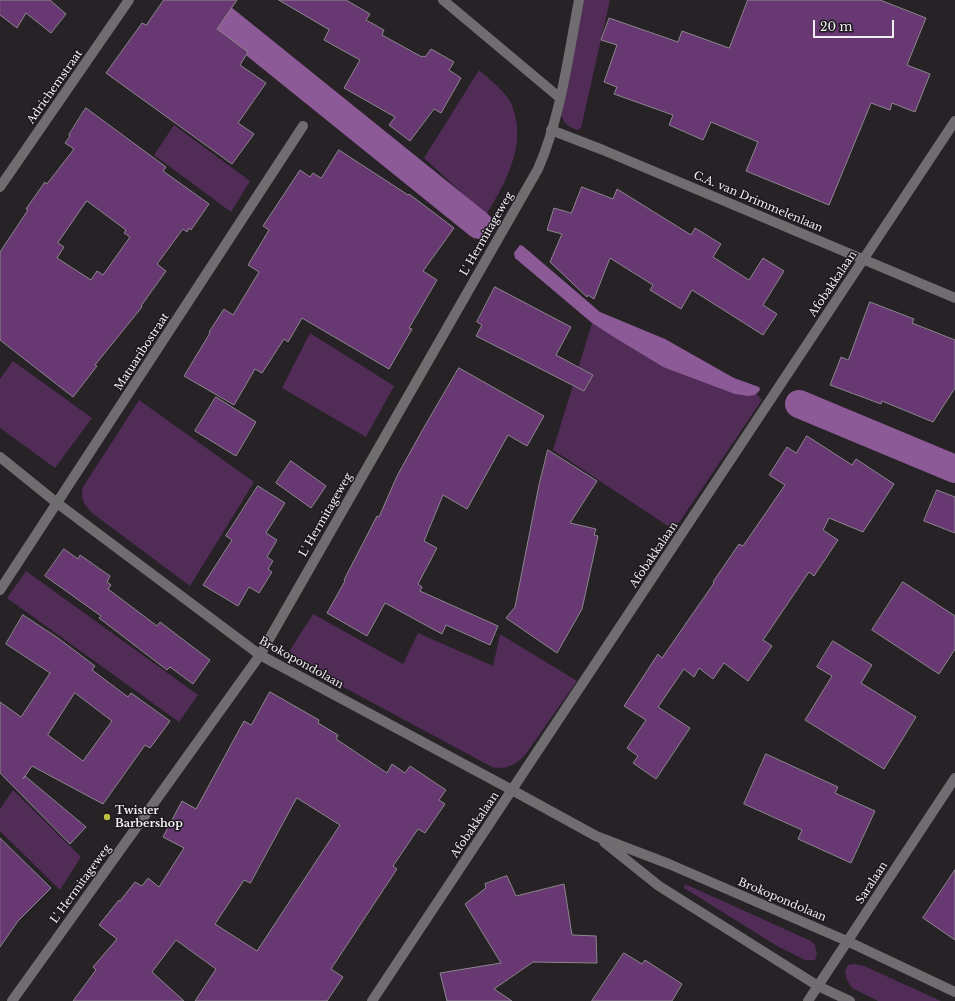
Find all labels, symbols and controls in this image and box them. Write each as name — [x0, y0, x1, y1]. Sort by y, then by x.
scale bar — [815, 12, 896, 38]
text: 20 m — [820, 19, 852, 34]
street label: Adrichemstraat — [25, 48, 85, 126]
street label: C.A. van Drimmelenlaan — [691, 169, 825, 235]
street label: L' Hermitageweg — [458, 190, 516, 278]
street label: Afobakkalaan — [806, 249, 860, 319]
street label: Matuaribostraat — [112, 311, 172, 393]
street label: L' Hermitageweg — [297, 471, 355, 559]
street label: Afobakkalaan — [627, 520, 681, 590]
street label: Brokopondolaan — [256, 634, 346, 692]
street label: Afobakkalaan — [448, 790, 502, 860]
place label: Twister Barbershop — [115, 804, 183, 830]
marker: Twister Barbershop — [102, 812, 112, 822]
street label: L' Hermitageweg — [48, 842, 114, 926]
street label: Saralaan — [853, 859, 891, 907]
street label: Brokopondolaan — [736, 875, 828, 925]

